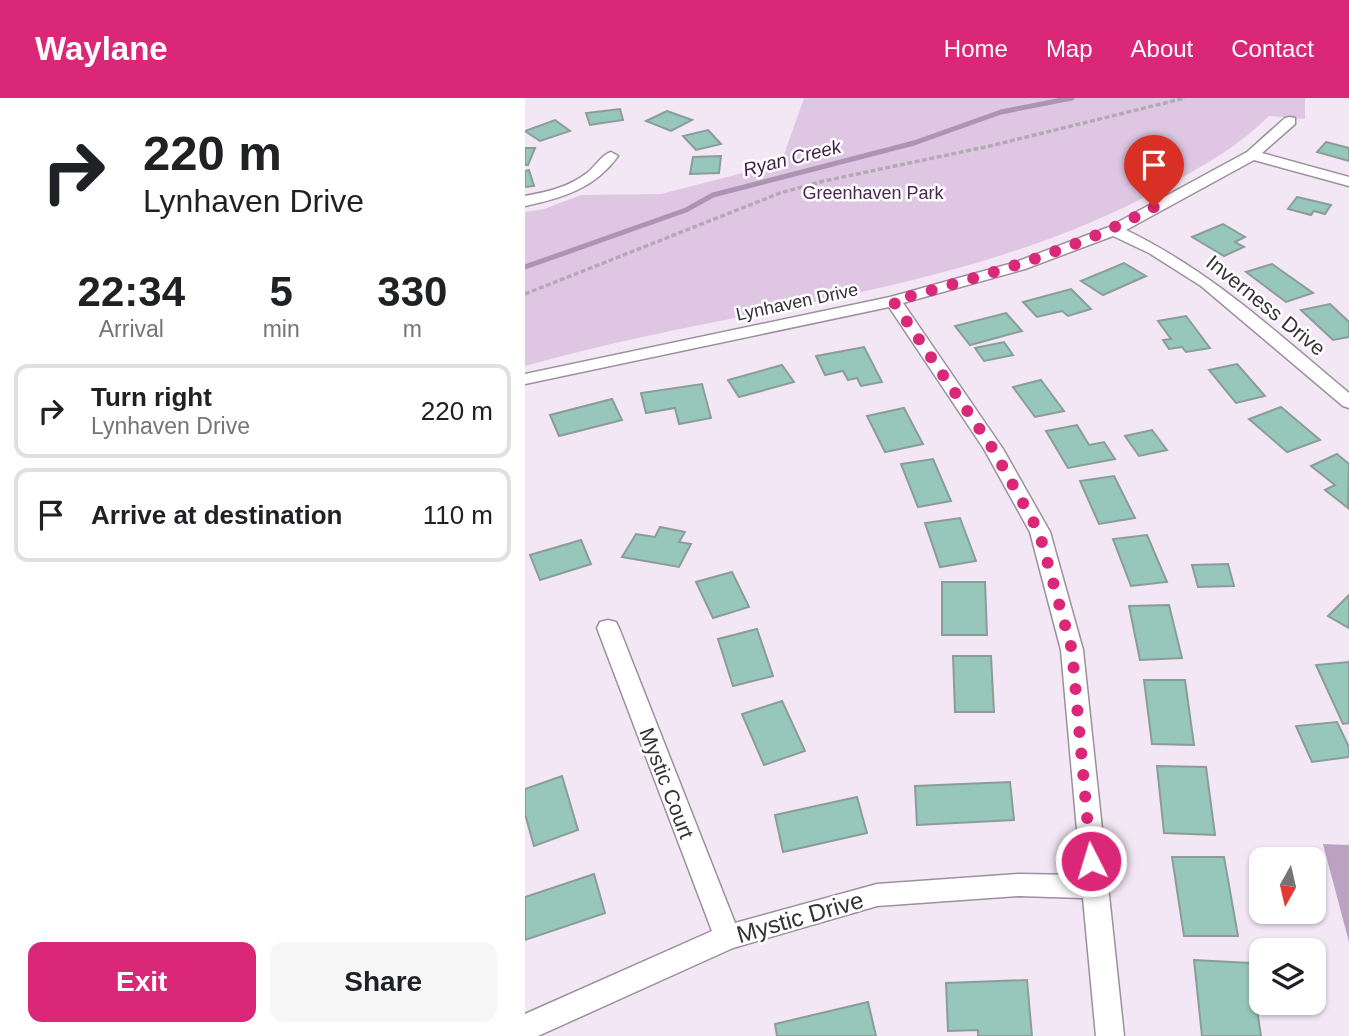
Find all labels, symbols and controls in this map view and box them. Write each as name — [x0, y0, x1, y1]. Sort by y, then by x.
text: Waylane — [35, 30, 168, 67]
text: Home — [944, 35, 1008, 62]
text: Map — [1046, 35, 1093, 62]
text: About — [1131, 35, 1193, 62]
text: Contact — [1231, 35, 1314, 62]
icon: right — [28, 126, 119, 217]
text: 220 m — [143, 126, 282, 180]
water label: Ryan Creek — [741, 135, 845, 180]
pin — [1124, 135, 1184, 207]
icon: arrive — [1135, 146, 1173, 184]
text: Lynhaven Drive — [143, 183, 364, 219]
park label: Greenhaven Park — [802, 183, 945, 203]
street label: Inverness Drive — [1202, 250, 1330, 360]
text: 22:34 — [78, 268, 185, 315]
text: 5 — [269, 268, 293, 315]
text: 330 — [377, 268, 447, 315]
street label: Lynhaven Drive — [734, 279, 860, 325]
text: Arrival — [99, 316, 164, 342]
text: min — [263, 316, 300, 342]
text: m — [403, 316, 422, 342]
text: Turn right — [91, 382, 212, 412]
icon: right — [32, 392, 70, 430]
text: 220 m — [421, 396, 493, 426]
text: Lynhaven Drive — [91, 413, 250, 439]
icon: arrive — [32, 496, 70, 534]
text: Arrive at destination — [91, 500, 342, 530]
text: 110 m — [423, 500, 493, 530]
street label: Mystic Court — [635, 724, 699, 842]
position arrow — [1054, 824, 1128, 898]
north arrow — [1249, 847, 1327, 924]
map controls — [1249, 847, 1326, 1015]
street label: Mystic Drive — [733, 886, 867, 948]
button: layers — [1249, 938, 1326, 1015]
button: Exit — [28, 942, 256, 1022]
button: Share — [270, 942, 497, 1022]

